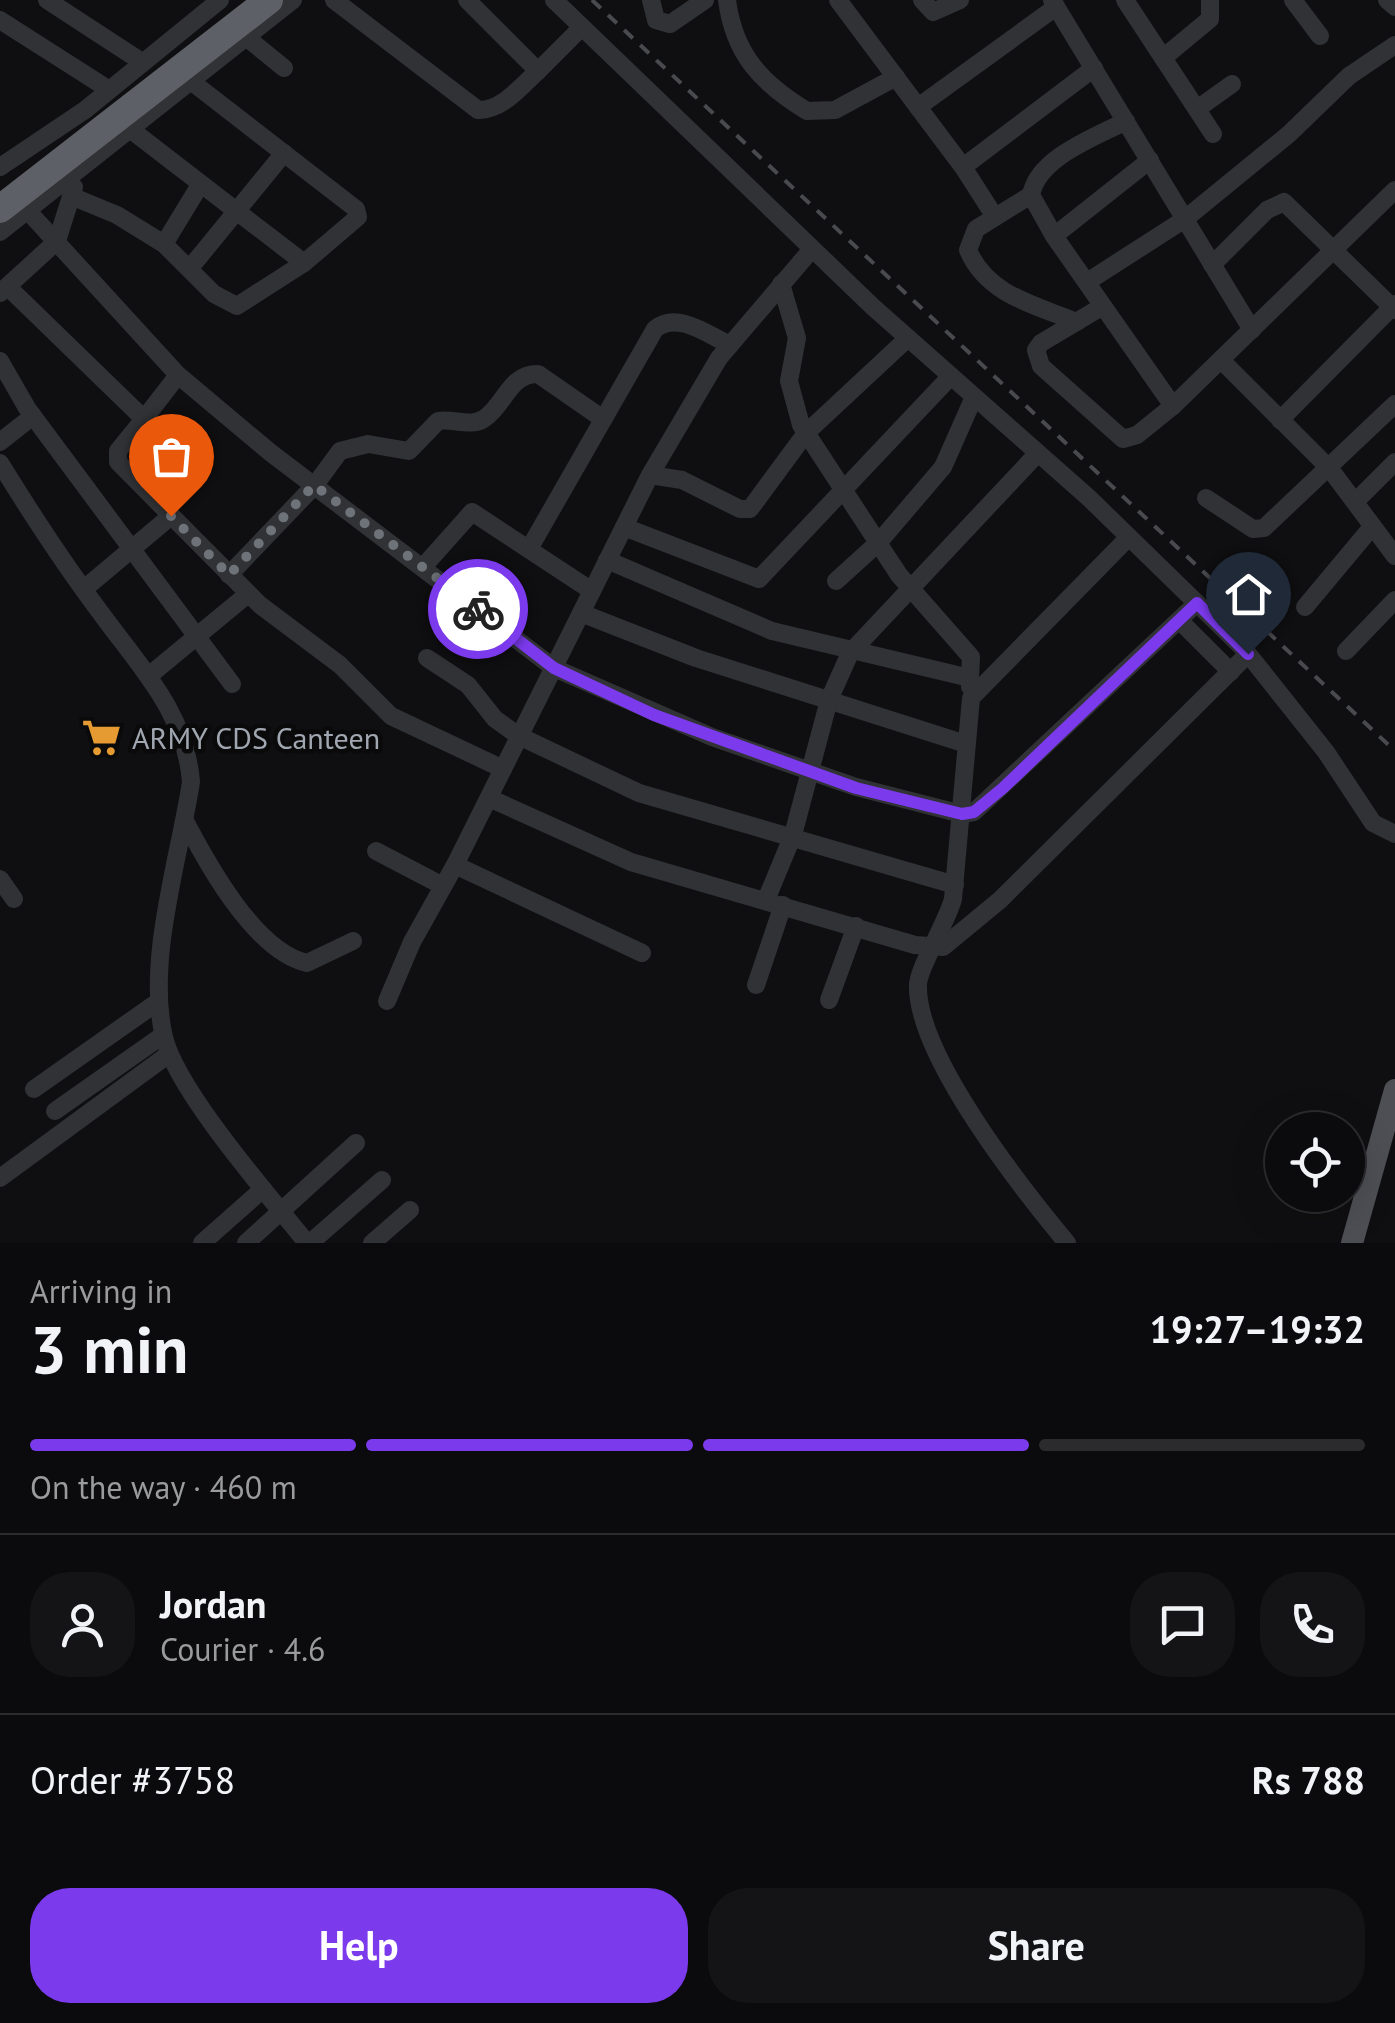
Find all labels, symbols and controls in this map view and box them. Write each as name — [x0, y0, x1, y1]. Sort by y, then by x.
pin — [129, 414, 214, 517]
icon: bag — [144, 429, 199, 484]
pin — [1206, 552, 1291, 655]
courier — [428, 559, 528, 659]
icon: home — [1221, 567, 1276, 622]
icon: bike — [451, 582, 506, 637]
supermarket icon: ARMY CDS Canteen — [81, 716, 123, 758]
place label: ARMY CDS Canteen — [132, 718, 380, 757]
map controls — [1265, 1112, 1365, 1212]
button: locate — [1265, 1112, 1365, 1212]
text: Arriving in — [30, 1270, 172, 1312]
text: 19:27–19:32 — [1150, 1304, 1365, 1353]
text: 3 min — [30, 1307, 189, 1391]
text: On the way · 460 m — [30, 1466, 297, 1508]
button: person — [30, 1572, 135, 1677]
button: chat — [1130, 1572, 1235, 1677]
button: phone — [1260, 1572, 1365, 1677]
text: Jordan — [160, 1579, 266, 1628]
text: Courier · 4.6 — [160, 1628, 326, 1670]
text: Order #3758 — [30, 1755, 235, 1804]
text: Rs 788 — [1252, 1755, 1365, 1804]
button: Help — [30, 1888, 688, 2003]
button: Share — [708, 1888, 1365, 2003]

